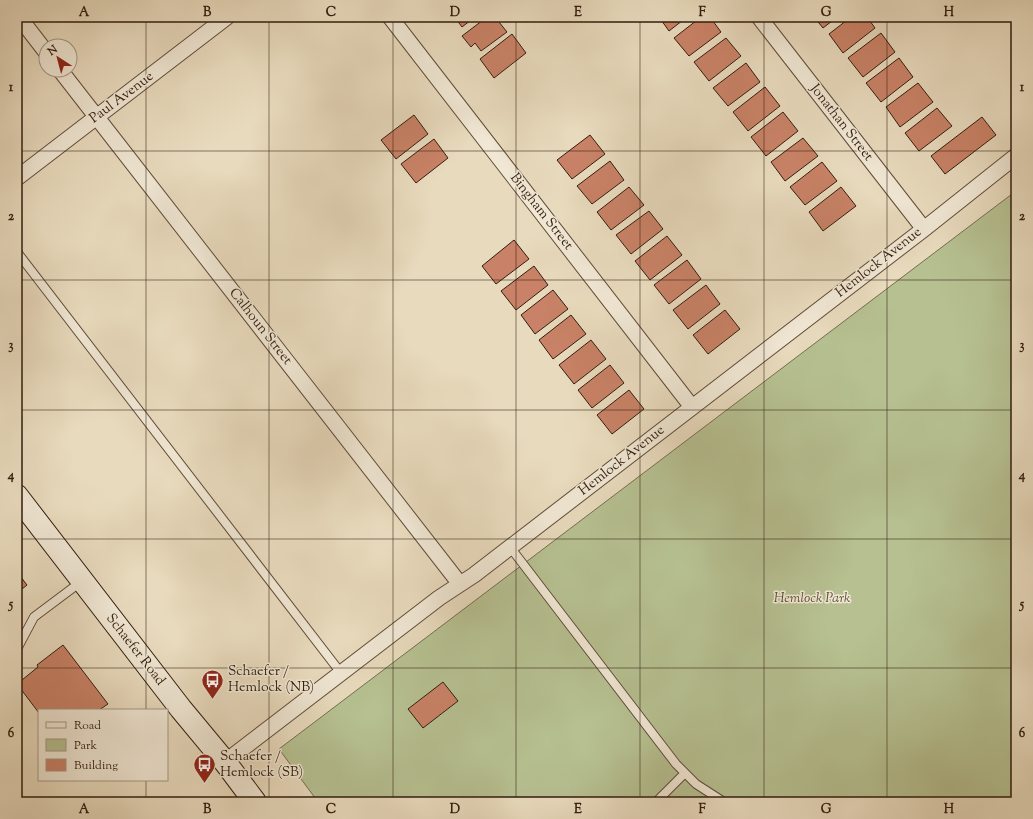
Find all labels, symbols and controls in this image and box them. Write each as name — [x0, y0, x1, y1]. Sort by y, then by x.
text: A — [79, 4, 90, 22]
text: B — [203, 4, 212, 22]
text: C — [326, 4, 336, 22]
text: D — [450, 4, 460, 22]
text: E — [574, 4, 582, 22]
text: F — [698, 4, 706, 22]
text: G — [821, 4, 832, 22]
text: H — [944, 4, 955, 22]
north arrow — [38, 38, 78, 78]
text: N — [44, 42, 61, 60]
street label: Paul Avenue — [86, 67, 158, 129]
text: 1 — [9, 79, 14, 97]
street label: Jonathan Street — [804, 79, 878, 166]
text: 1 — [1020, 79, 1025, 97]
street label: Bingham Street — [504, 169, 578, 255]
text: 2 — [8, 208, 15, 226]
text: 2 — [1019, 208, 1026, 226]
street label: Hemlock Avenue — [832, 223, 926, 303]
street label: Calhoun Street — [224, 284, 297, 370]
text: 3 — [8, 337, 14, 355]
text: 3 — [1019, 337, 1025, 355]
street label: Hemlock Avenue — [575, 421, 669, 501]
text: 4 — [7, 467, 15, 485]
text: 4 — [1018, 467, 1026, 485]
park label: Hemlock Park — [774, 589, 851, 609]
text: 5 — [8, 596, 14, 614]
text: 5 — [1019, 596, 1025, 614]
street label: Schaefer Road — [101, 610, 170, 690]
place label: Schaefer / Hemlock (NB) — [228, 662, 314, 698]
bus stop icon: Schaefer / Hemlock (NB) — [200, 667, 226, 700]
legend — [38, 709, 168, 781]
text: Road — [74, 717, 101, 735]
text: 6 — [8, 725, 15, 743]
text: 6 — [1019, 725, 1026, 743]
text: Park — [74, 737, 97, 755]
place label: Schaefer / Hemlock (SB) — [220, 747, 303, 783]
bus stop icon: Schaefer / Hemlock (SB) — [191, 752, 217, 785]
text: Building — [74, 757, 118, 775]
text: A — [79, 801, 90, 819]
text: B — [203, 801, 212, 819]
text: C — [326, 801, 336, 819]
text: D — [450, 801, 460, 819]
text: E — [574, 801, 582, 819]
text: F — [698, 801, 706, 819]
text: G — [821, 801, 832, 819]
text: H — [944, 801, 955, 819]

